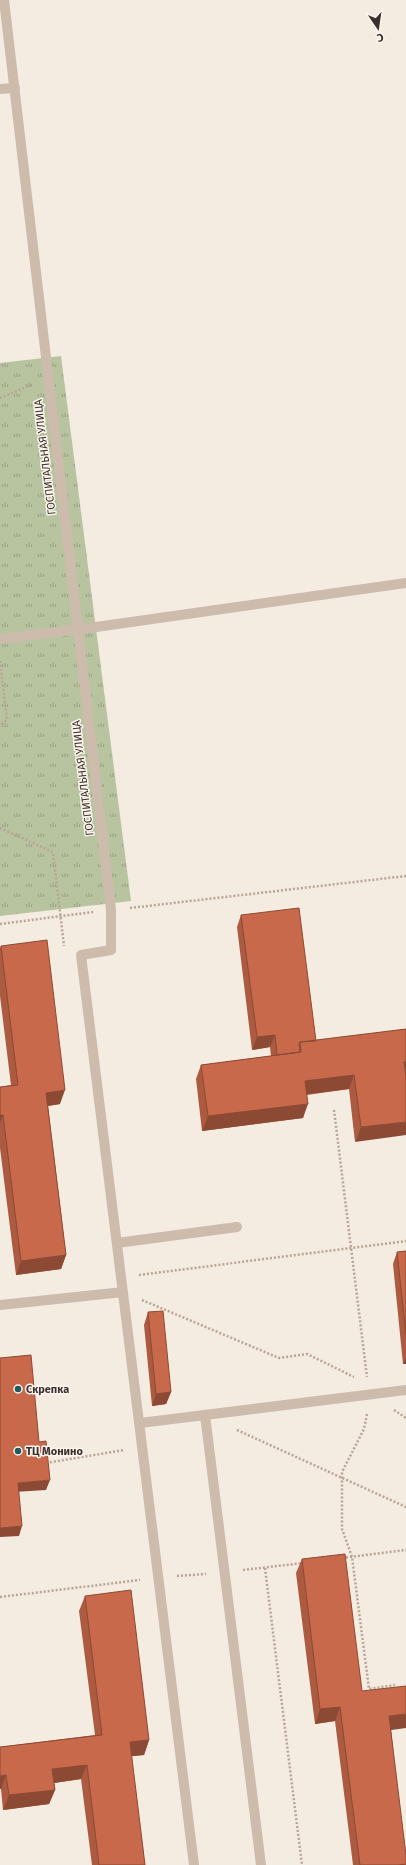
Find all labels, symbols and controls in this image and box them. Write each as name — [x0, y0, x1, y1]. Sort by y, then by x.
north arrow — [358, 8, 398, 48]
text: С — [375, 30, 385, 44]
street label: ГОСПИТАЛЬНАЯ УЛИЦА — [31, 398, 59, 515]
street label: ГОСПИТАЛЬНАЯ УЛИЦА — [69, 719, 97, 836]
place label: Скрепка — [26, 1383, 69, 1396]
marker: Скрепка — [13, 1384, 23, 1394]
place label: ТЦ Монино — [26, 1445, 84, 1458]
marker: ТЦ Монино — [13, 1446, 23, 1456]

